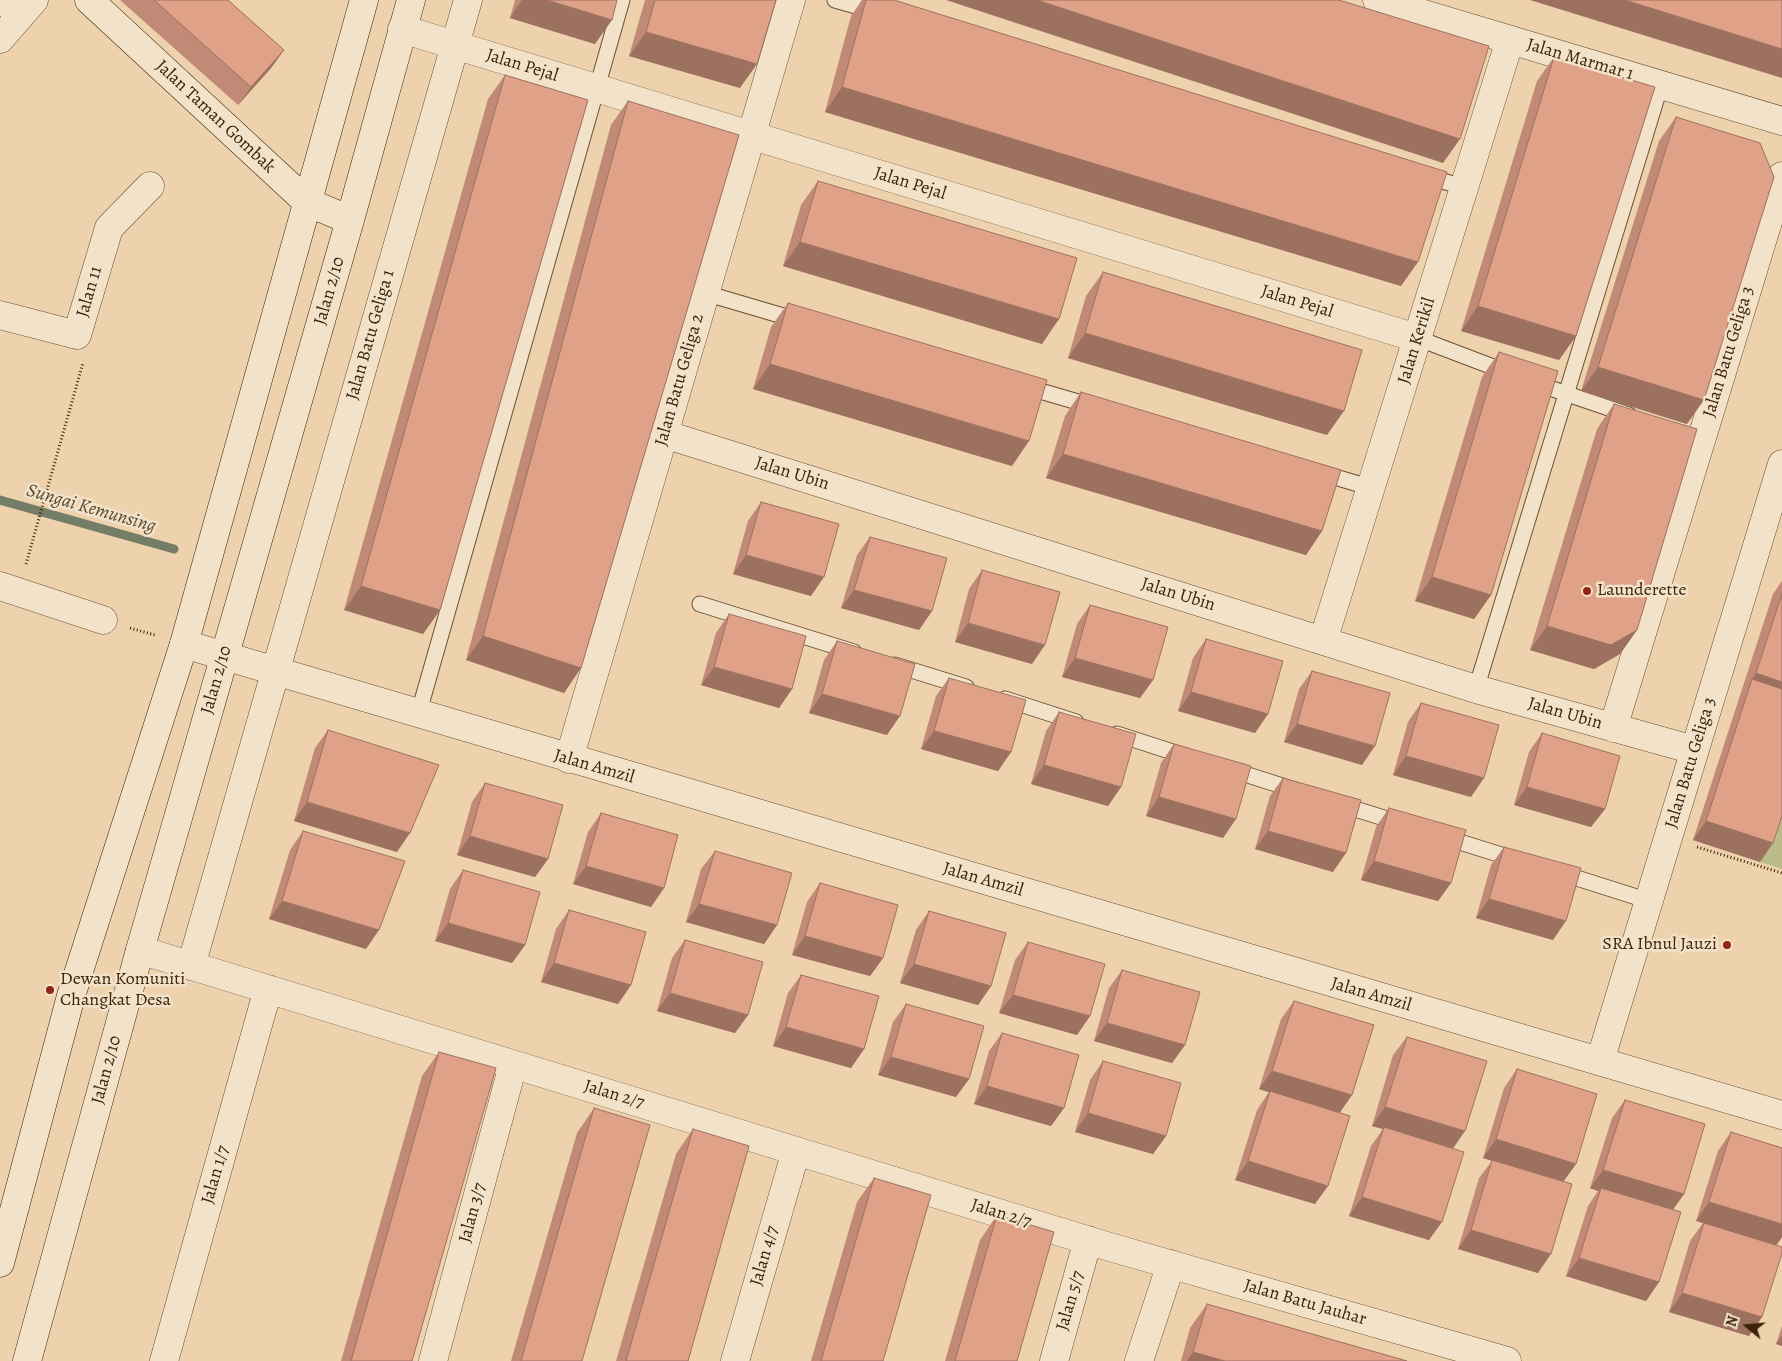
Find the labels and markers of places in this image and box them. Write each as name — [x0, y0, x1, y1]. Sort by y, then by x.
place label: Launderette — [1597, 580, 1687, 602]
marker: Launderette — [1581, 585, 1593, 597]
place label: SRA Ibnul Jauzi — [1602, 934, 1717, 956]
marker: SRA Ibnul Jauzi — [1721, 939, 1733, 951]
place label: Dewan Komuniti Changkat Desa — [60, 969, 185, 1012]
marker: Dewan Komuniti Changkat Desa — [44, 984, 56, 996]

